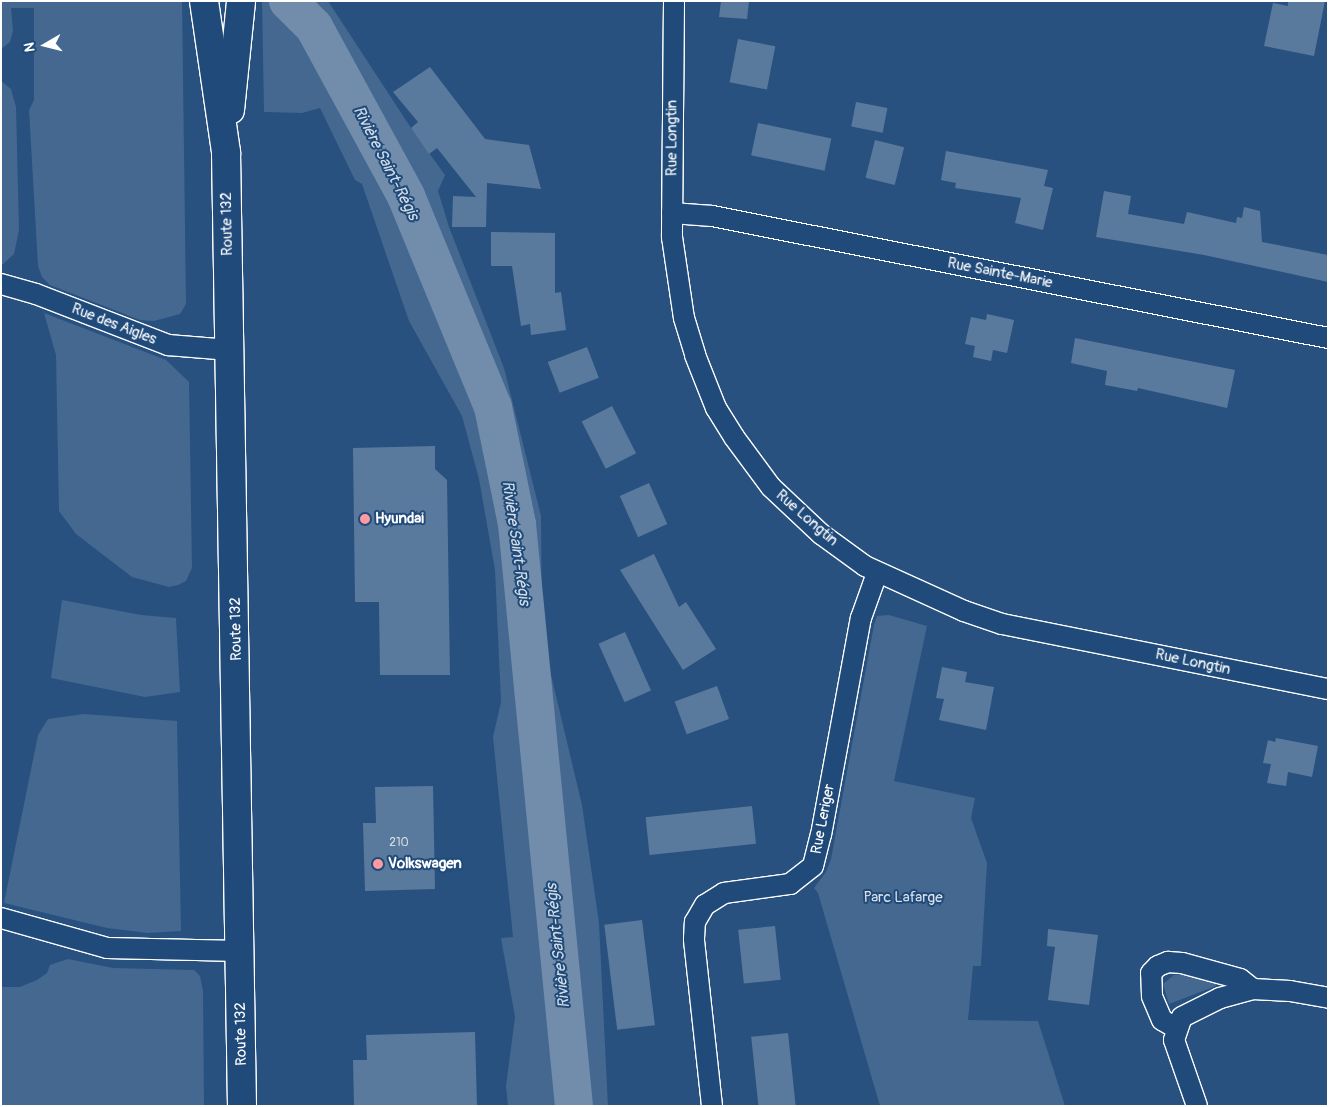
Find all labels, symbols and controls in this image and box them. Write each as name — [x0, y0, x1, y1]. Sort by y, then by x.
north arrow — [20, 20, 70, 70]
text: N — [21, 41, 39, 53]
street label: Rue Longtin — [663, 100, 681, 176]
water label: Rivière Saint-Régis — [349, 103, 423, 223]
street label: Route 132 — [217, 192, 237, 256]
street label: Rue Sainte-Marie — [946, 254, 1054, 292]
street label: Rue des Aigles — [69, 300, 159, 348]
water label: Rivière Saint-Régis — [498, 480, 534, 606]
street label: Rue Longtin — [772, 486, 842, 550]
place label: Hyundai — [375, 510, 424, 528]
marker: Hyundai — [359, 513, 371, 525]
street label: Route 132 — [226, 597, 246, 661]
street label: Rue Longtin — [1154, 645, 1232, 679]
street label: Rue Leriger — [807, 782, 839, 856]
house number: 210 — [389, 836, 409, 850]
place label: Volkswagen — [388, 855, 462, 873]
marker: Volkswagen — [372, 858, 384, 870]
water label: Rivière Saint-Régis — [542, 883, 574, 1009]
park label: Parc Lafarge — [863, 889, 943, 907]
street label: Route 132 — [231, 1002, 251, 1066]

